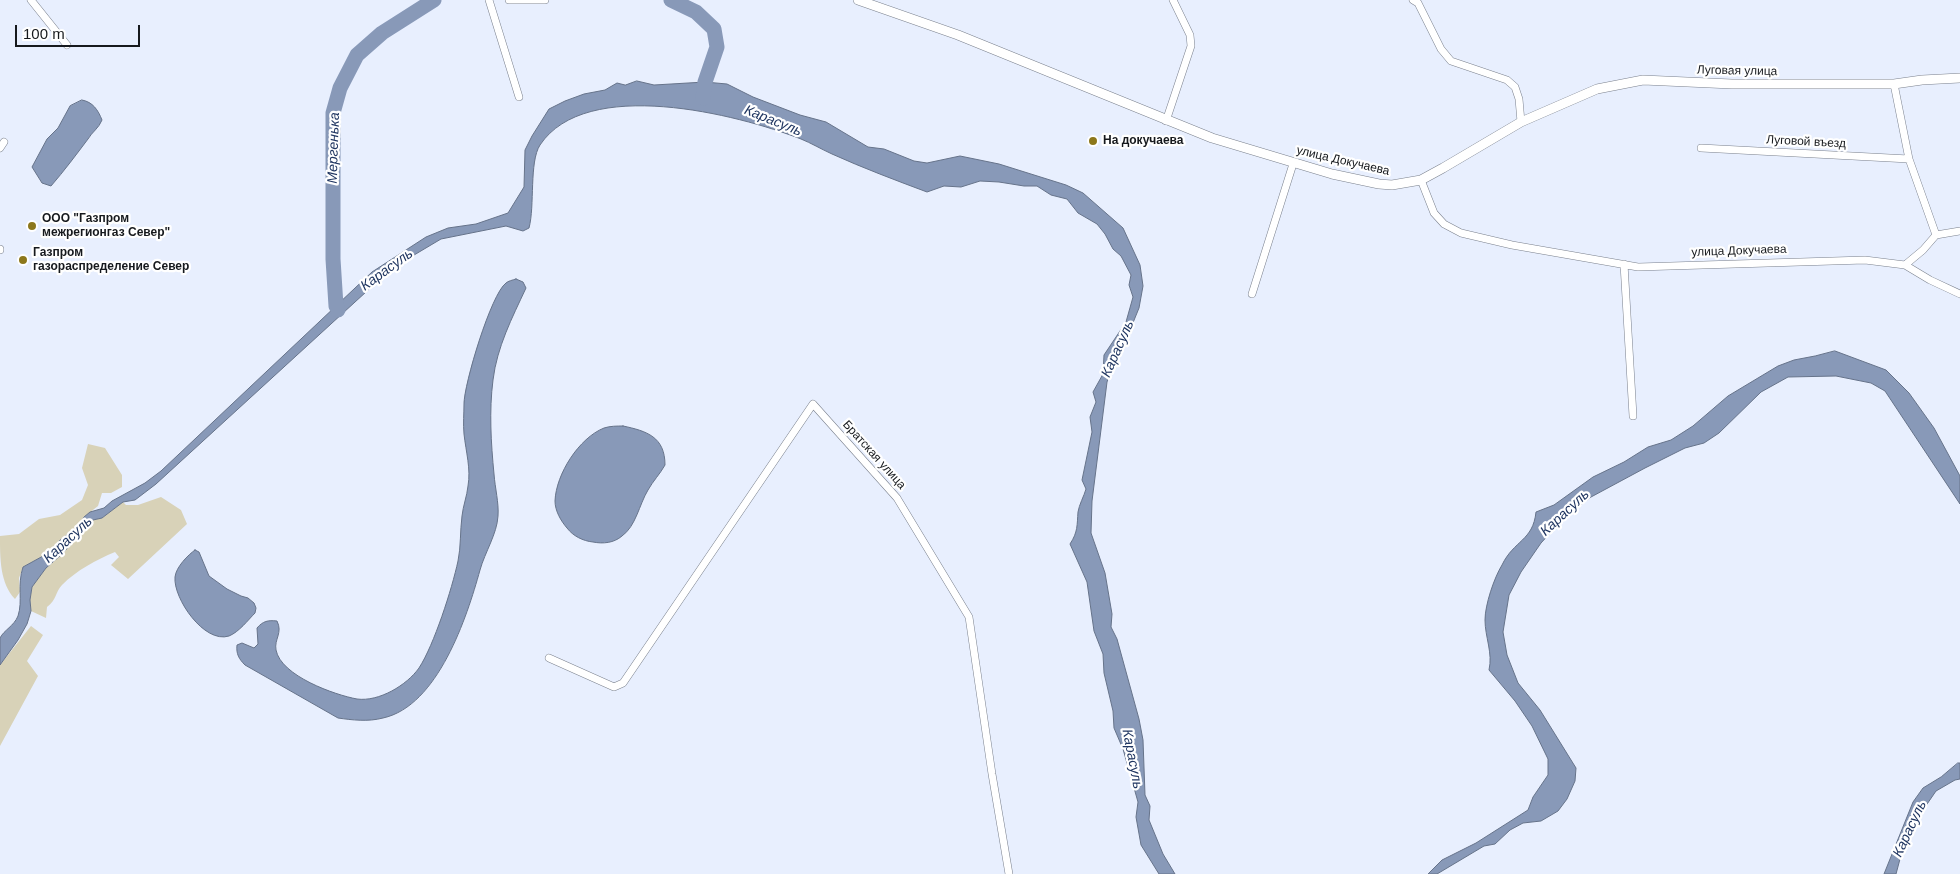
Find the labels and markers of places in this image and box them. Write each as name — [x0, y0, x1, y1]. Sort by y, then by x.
place label: На докучаева — [1103, 134, 1184, 148]
marker: На докучаева — [1087, 135, 1099, 147]
place label: ООО "Газпром межрегионгаз Север" — [42, 212, 170, 240]
marker: ООО "Газпром межрегионгаз Север" — [26, 220, 38, 232]
place label: Газпром газораспределение Север — [33, 246, 189, 274]
marker: Газпром газораспределение Север — [17, 254, 29, 266]

